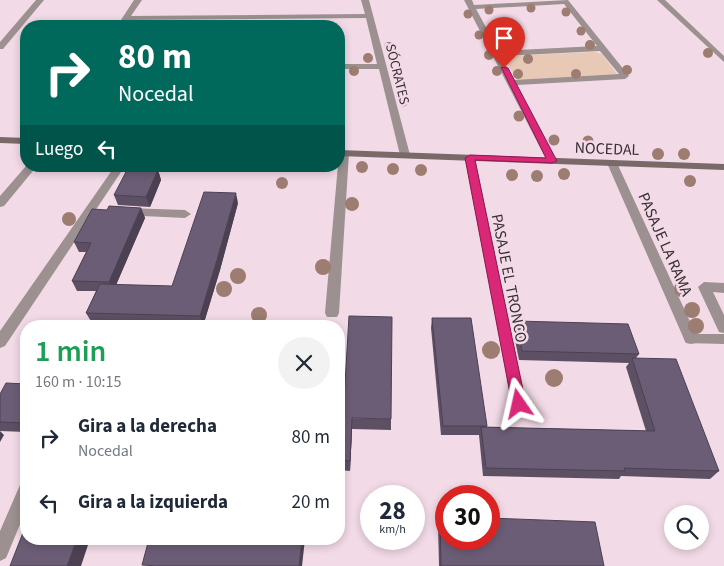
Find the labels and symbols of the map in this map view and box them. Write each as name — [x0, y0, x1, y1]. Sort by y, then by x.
pin — [483, 17, 525, 68]
street label: SÓCRATES — [380, 42, 414, 107]
street label: NOCEDAL — [574, 137, 640, 161]
street label: PASAJE LA RAMA — [632, 189, 698, 300]
street label: PASAJE EL TRONCO — [486, 212, 532, 345]
position arrow — [492, 377, 544, 429]
speed limit sign: 30 — [435, 485, 500, 550]

